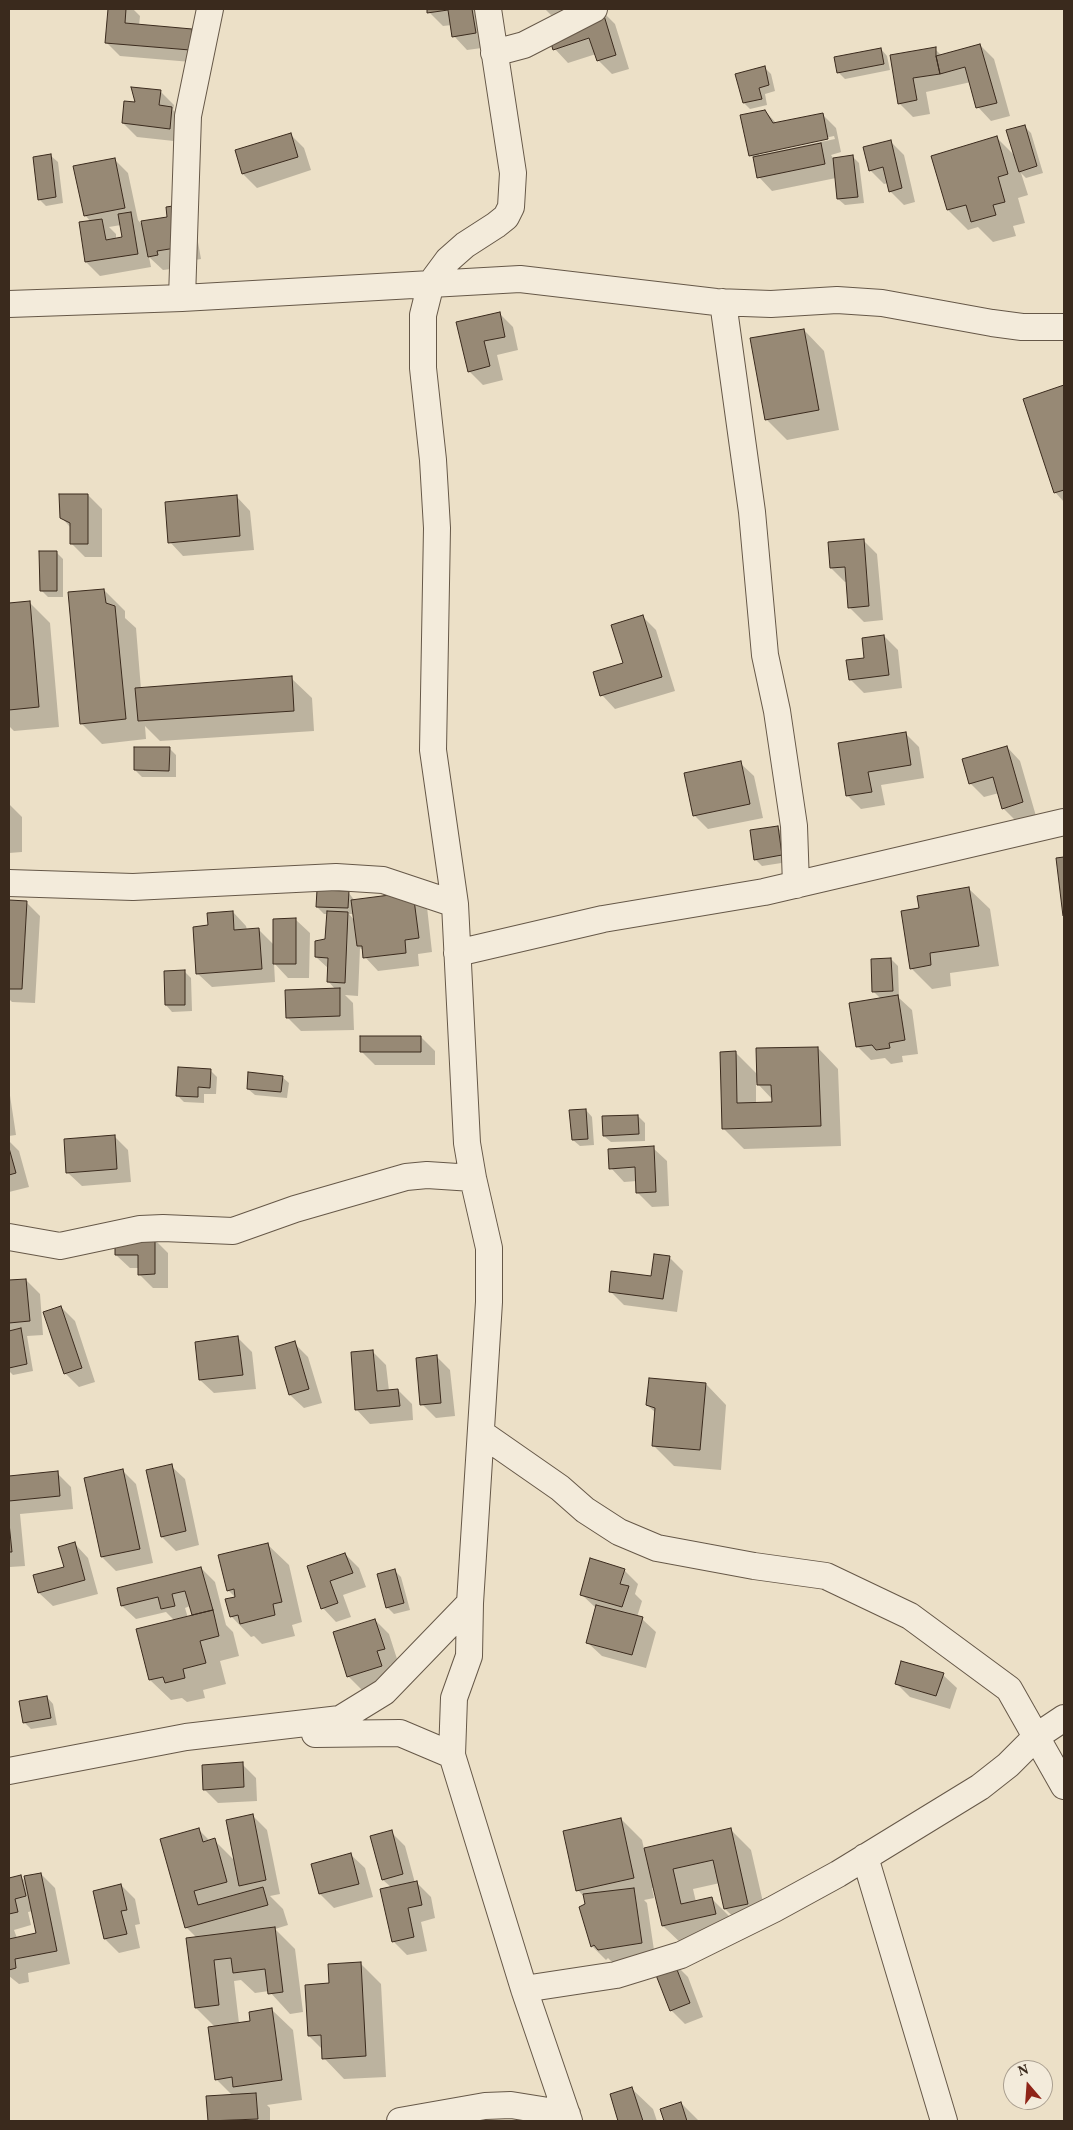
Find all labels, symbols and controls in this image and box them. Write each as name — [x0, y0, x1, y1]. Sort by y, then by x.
north arrow — [1003, 2060, 1053, 2110]
text: N — [1016, 2061, 1031, 2082]

